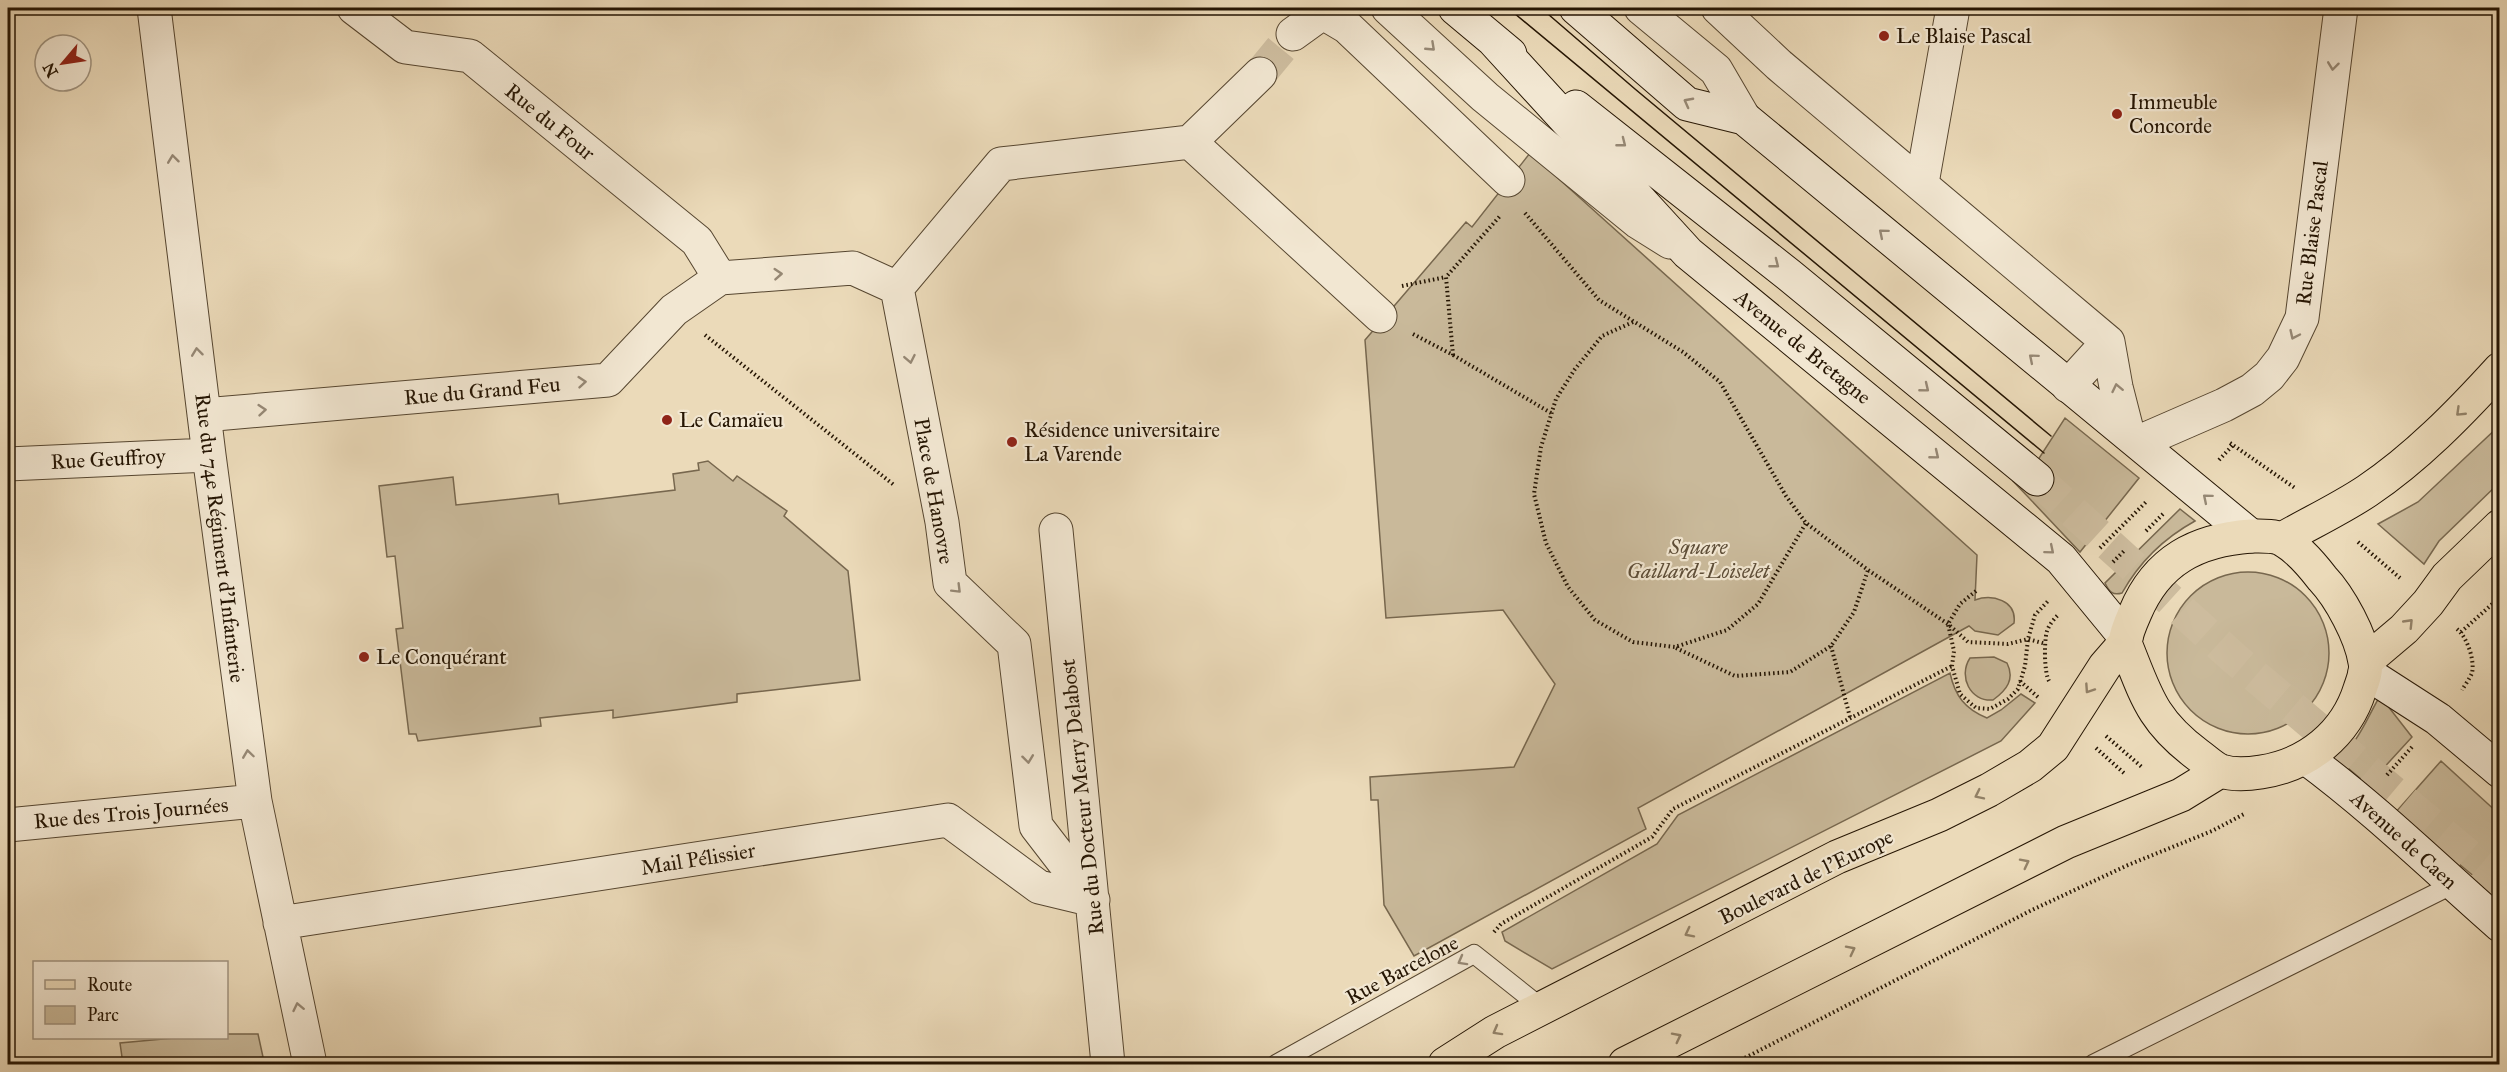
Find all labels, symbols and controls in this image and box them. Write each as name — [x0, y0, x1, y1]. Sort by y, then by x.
place label: Le Blaise Pascal — [1896, 23, 2032, 49]
marker: Le Blaise Pascal — [1877, 29, 1891, 43]
north arrow — [33, 33, 93, 93]
one-way arrow — [1425, 40, 1435, 51]
text: N — [39, 59, 62, 81]
one-way arrow — [2328, 61, 2340, 70]
street label: Rue du Four — [500, 78, 600, 166]
place label: Immeuble Concorde — [2129, 89, 2218, 139]
one-way arrow — [1683, 97, 1694, 109]
marker: Immeuble Concorde — [2110, 107, 2124, 121]
one-way arrow — [1615, 135, 1626, 146]
one-way arrow — [167, 154, 180, 163]
street label: Rue Blaise Pascal — [2290, 159, 2334, 307]
one-way arrow — [1879, 230, 1890, 241]
one-way arrow — [1768, 257, 1779, 268]
one-way arrow — [774, 268, 783, 281]
street label: Avenue de Bretagne — [1729, 283, 1877, 410]
one-way arrow — [2289, 328, 2301, 339]
one-way arrow — [191, 348, 203, 357]
one-way arrow — [903, 353, 916, 363]
one-way arrow — [2029, 354, 2040, 365]
street label: Rue du Grand Feu — [403, 371, 561, 411]
one-way arrow — [578, 376, 587, 389]
one-way arrow — [1918, 380, 1929, 391]
one-way arrow — [2111, 383, 2124, 393]
street label: Rue du 74e Régiment d'Infanterie — [189, 392, 251, 684]
one-way arrow — [258, 404, 267, 417]
one-way arrow — [2456, 405, 2467, 416]
place label: Le Camaïeu — [679, 407, 783, 433]
marker: Le Camaïeu — [660, 413, 674, 427]
street label: Place de Hanovre — [908, 416, 960, 566]
place label: Résidence universitaire La Varende — [1024, 417, 1220, 467]
marker: Résidence universitaire La Varende — [1005, 435, 1019, 449]
street label: Rue Geuffroy — [50, 443, 167, 475]
one-way arrow — [1929, 448, 1940, 459]
one-way arrow — [2202, 494, 2213, 505]
park label: Square Gaillard-Loiselet — [1627, 534, 1771, 584]
one-way arrow — [2043, 542, 2054, 553]
one-way arrow — [950, 583, 961, 593]
one-way arrow — [2402, 620, 2413, 630]
place label: Le Conquérant — [376, 644, 507, 670]
marker: Le Conquérant — [357, 650, 371, 664]
street label: Rue du Docteur Merry Delabost — [1055, 657, 1109, 936]
one-way arrow — [2085, 682, 2096, 693]
one-way arrow — [243, 750, 255, 759]
one-way arrow — [1021, 754, 1033, 764]
street label: Avenue de Caen — [2345, 785, 2463, 895]
one-way arrow — [1975, 788, 1986, 800]
street label: Rue des Trois Journées — [33, 792, 229, 834]
street label: Boulevard de l'Europe — [1715, 823, 1898, 930]
street label: Mail Pélissier — [639, 837, 757, 881]
one-way arrow — [2019, 859, 2030, 870]
one-way arrow — [1685, 926, 1696, 937]
street label: Rue Barcelone — [1341, 929, 1463, 1011]
one-way arrow — [1845, 946, 1855, 957]
one-way arrow — [1458, 954, 1468, 965]
legend — [33, 961, 228, 1039]
text: Route — [87, 974, 132, 996]
one-way arrow — [292, 1002, 305, 1012]
text: Parc — [87, 1004, 119, 1026]
one-way arrow — [1493, 1024, 1503, 1036]
one-way arrow — [1670, 1033, 1681, 1045]

